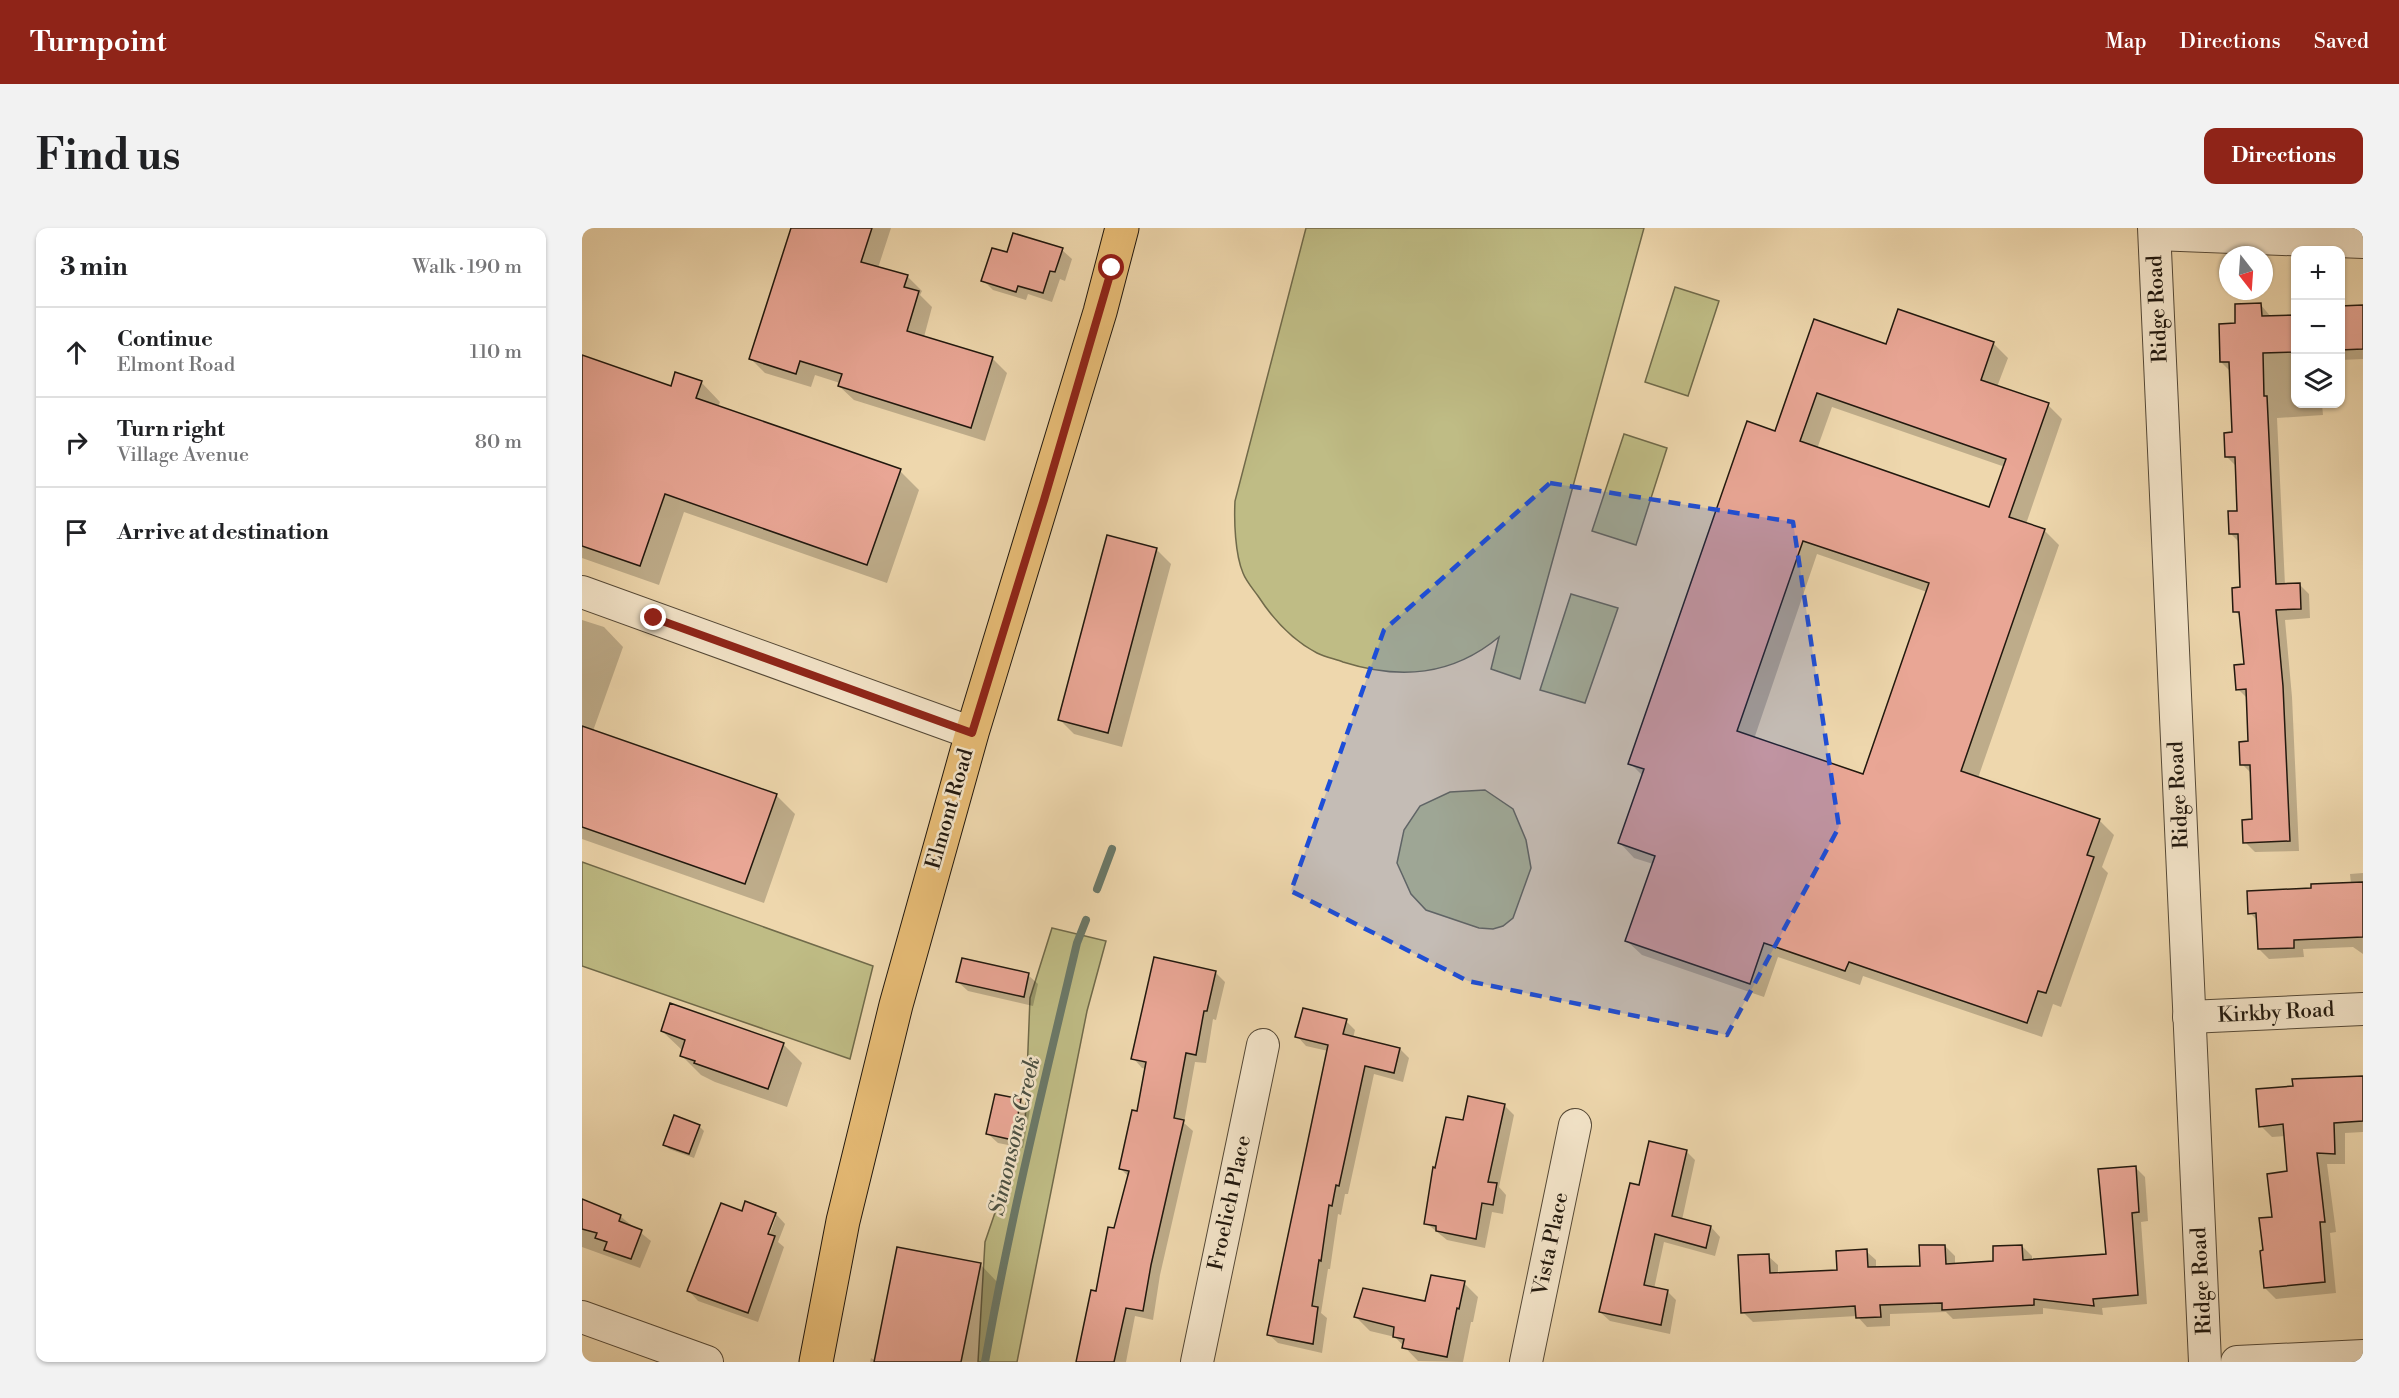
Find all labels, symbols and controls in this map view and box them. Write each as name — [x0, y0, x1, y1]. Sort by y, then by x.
text: Turnpoint — [30, 25, 166, 60]
text: Map — [2105, 29, 2147, 55]
text: Directions — [2180, 29, 2281, 55]
text: Saved — [2314, 29, 2369, 55]
button: Directions — [2204, 128, 2363, 184]
text: Find us — [36, 130, 180, 183]
north arrow — [2219, 246, 2273, 300]
map controls — [2291, 246, 2345, 408]
button: + — [2291, 246, 2345, 300]
text: 3 min — [60, 251, 128, 283]
route start — [1098, 254, 1124, 280]
text: Walk · 190 m — [412, 255, 522, 280]
street label: Ridge Road — [2142, 255, 2174, 363]
button: − — [2291, 300, 2345, 354]
text: Continue — [117, 326, 213, 353]
icon: ahead — [60, 336, 93, 369]
text: 110 m — [470, 340, 522, 365]
text: Elmont Road — [117, 353, 235, 378]
button: layers — [2291, 354, 2345, 408]
text: Turn right — [117, 416, 225, 443]
icon: right — [60, 426, 93, 459]
text: 80 m — [475, 430, 522, 455]
text: Village Avenue — [117, 443, 249, 468]
icon: arrive — [60, 516, 93, 549]
text: Arrive at destination — [117, 519, 329, 546]
route end — [640, 604, 666, 630]
street label: Ridge Road — [2163, 741, 2195, 849]
street label: Elmont Road — [920, 746, 980, 872]
street label: Kirkby Road — [2217, 997, 2335, 1029]
water label: Simonsons Creek — [984, 1054, 1046, 1218]
street label: Froelich Place — [1203, 1133, 1257, 1273]
street label: Vista Place — [1527, 1190, 1575, 1299]
street label: Ridge Road — [2186, 1227, 2218, 1335]

